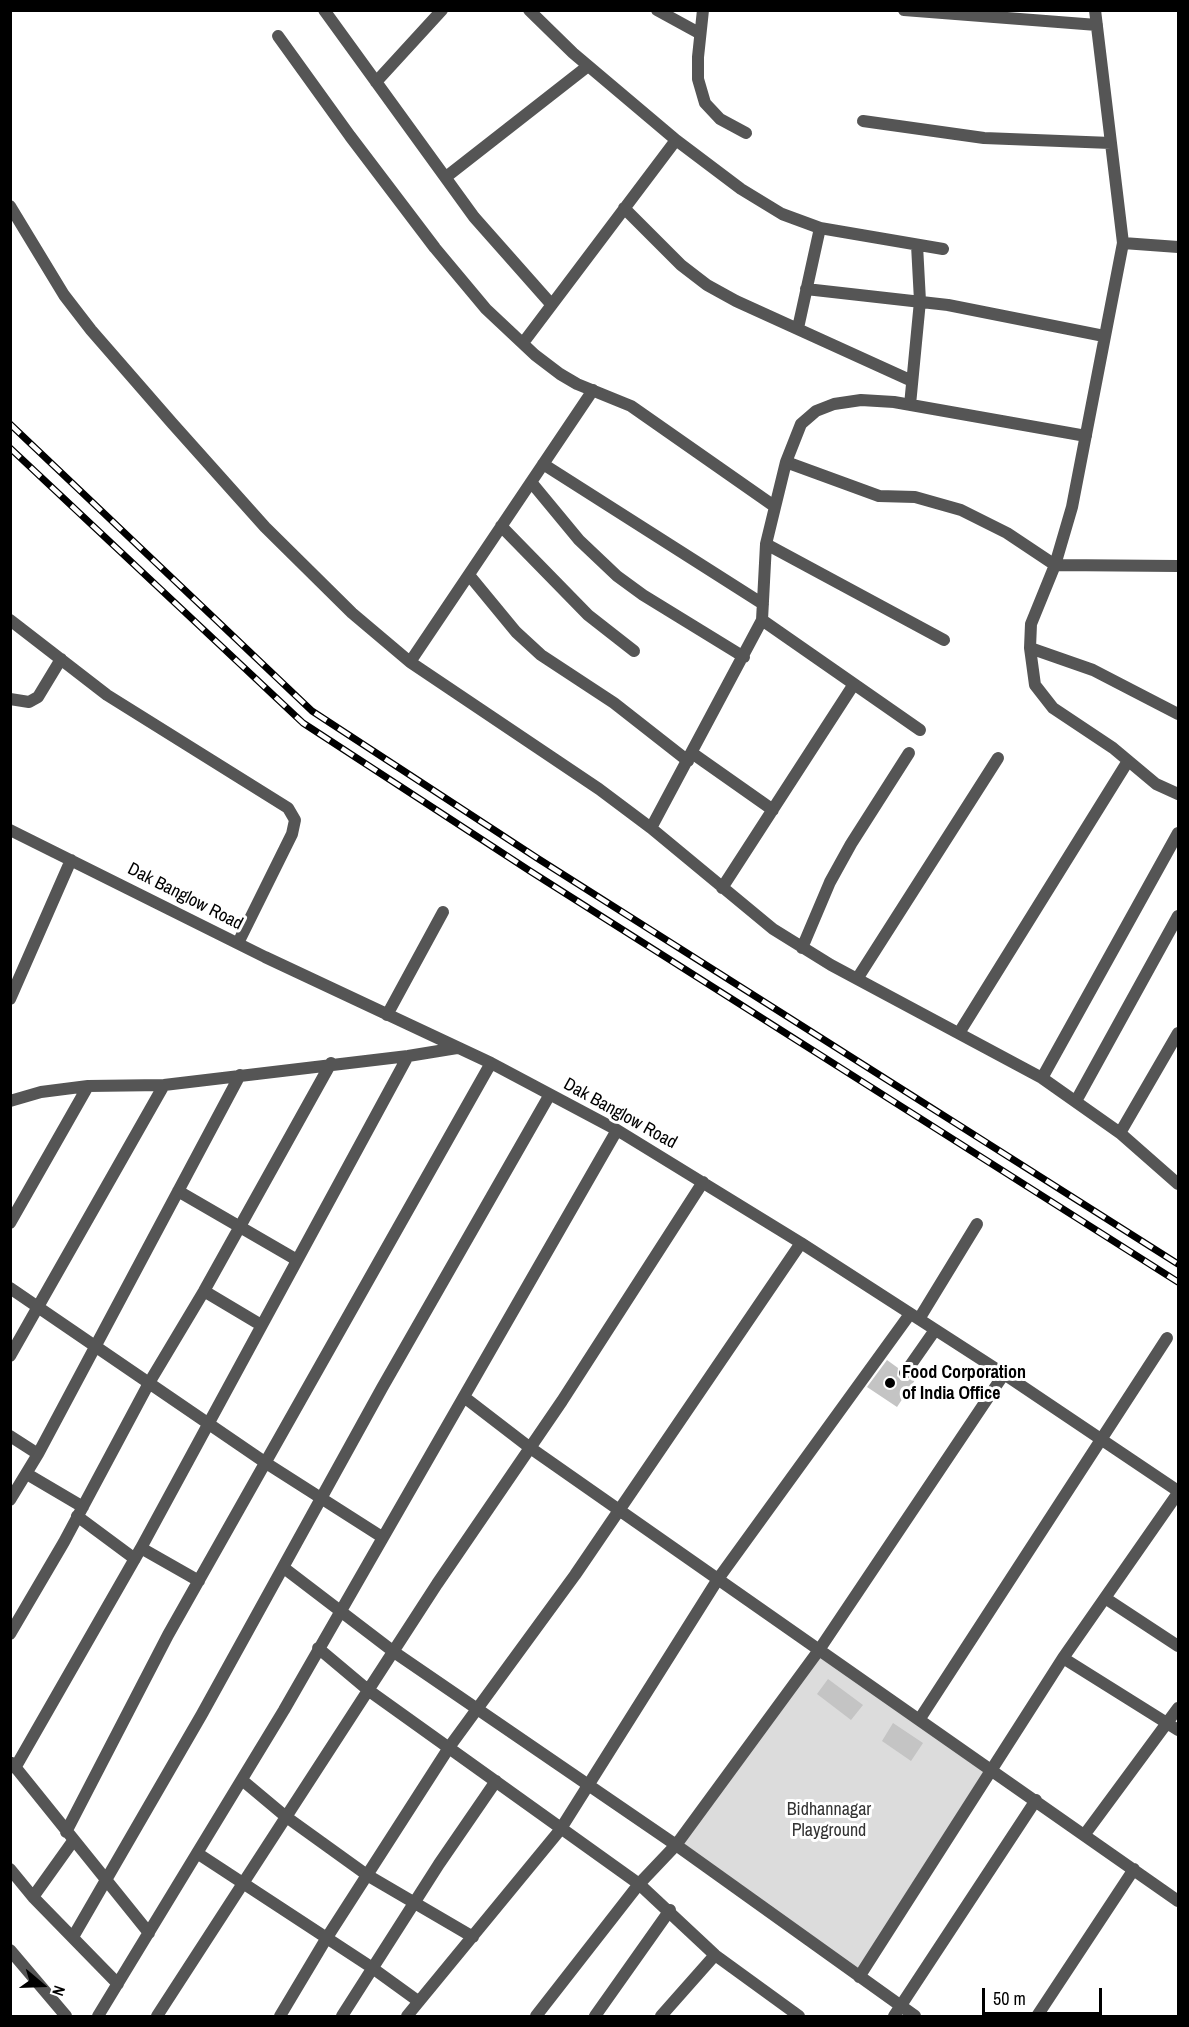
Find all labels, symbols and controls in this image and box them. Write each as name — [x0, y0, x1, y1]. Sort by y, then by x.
street label: Dak Banglow Road — [124, 859, 246, 935]
street label: Dak Banglow Road — [560, 1074, 680, 1154]
place label: Food Corporation of India Office — [902, 1362, 1026, 1404]
marker: Food Corporation of India Office — [883, 1376, 897, 1390]
park label: Bidhannagar Playground — [787, 1799, 871, 1842]
north arrow — [12, 1955, 72, 2015]
scale bar — [985, 1976, 1105, 2014]
text: N — [47, 1983, 71, 1999]
text: 50 m — [993, 1986, 1026, 2011]

